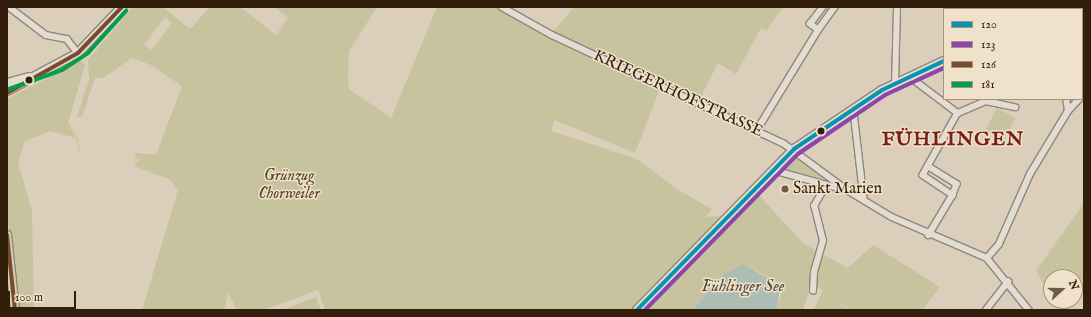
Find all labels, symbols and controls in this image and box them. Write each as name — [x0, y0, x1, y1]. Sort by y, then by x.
legend — [943, 8, 1083, 100]
text: 120 — [981, 17, 997, 32]
text: 123 — [981, 37, 996, 52]
street label: KRIEGERHOFSTRASSE — [590, 46, 766, 142]
text: 126 — [981, 57, 996, 72]
unlabelled marker — [24, 75, 34, 85]
text: 181 — [981, 77, 995, 92]
unlabelled marker — [816, 126, 826, 136]
district label: FÜHLINGEN — [882, 127, 1024, 151]
park label: Grünzug Chorweiler — [258, 166, 320, 204]
place label: Sankt Marien — [793, 179, 882, 199]
marker: Sankt Marien — [780, 184, 790, 194]
north arrow — [1043, 269, 1083, 309]
water label: Fühlinger See — [702, 277, 784, 297]
text: N — [1065, 278, 1082, 292]
scale bar — [10, 283, 78, 309]
text: 100 m — [15, 290, 43, 305]

